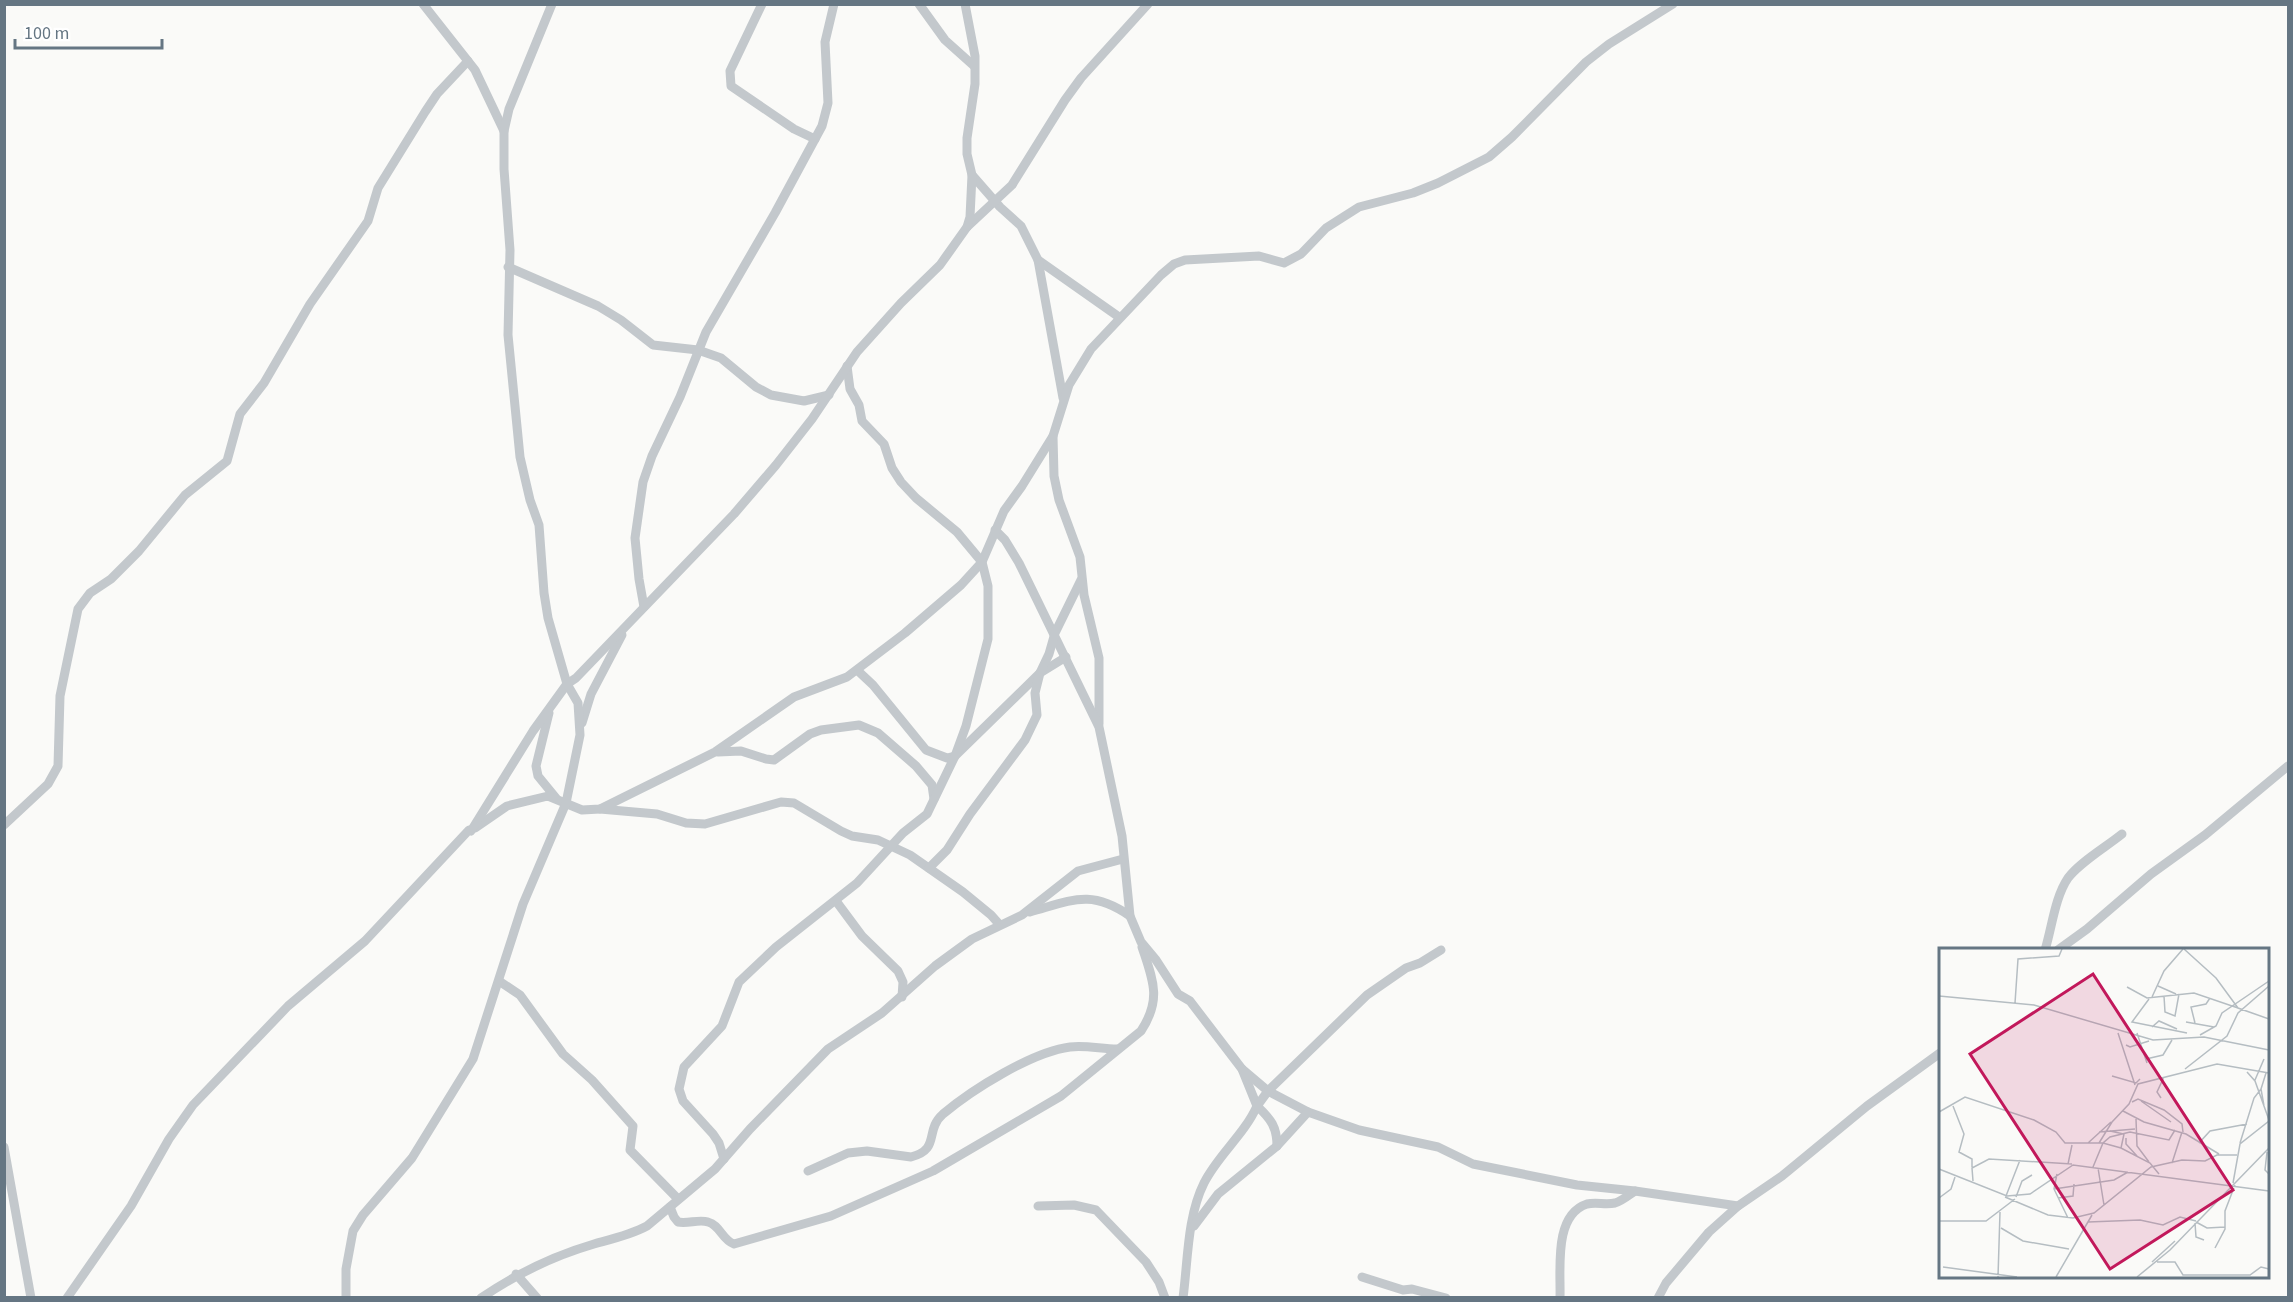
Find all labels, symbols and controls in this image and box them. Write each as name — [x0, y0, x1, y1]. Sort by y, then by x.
scale bar — [15, 12, 162, 50]
text: 100 m — [24, 21, 69, 46]
inset map — [1939, 948, 2269, 1278]

